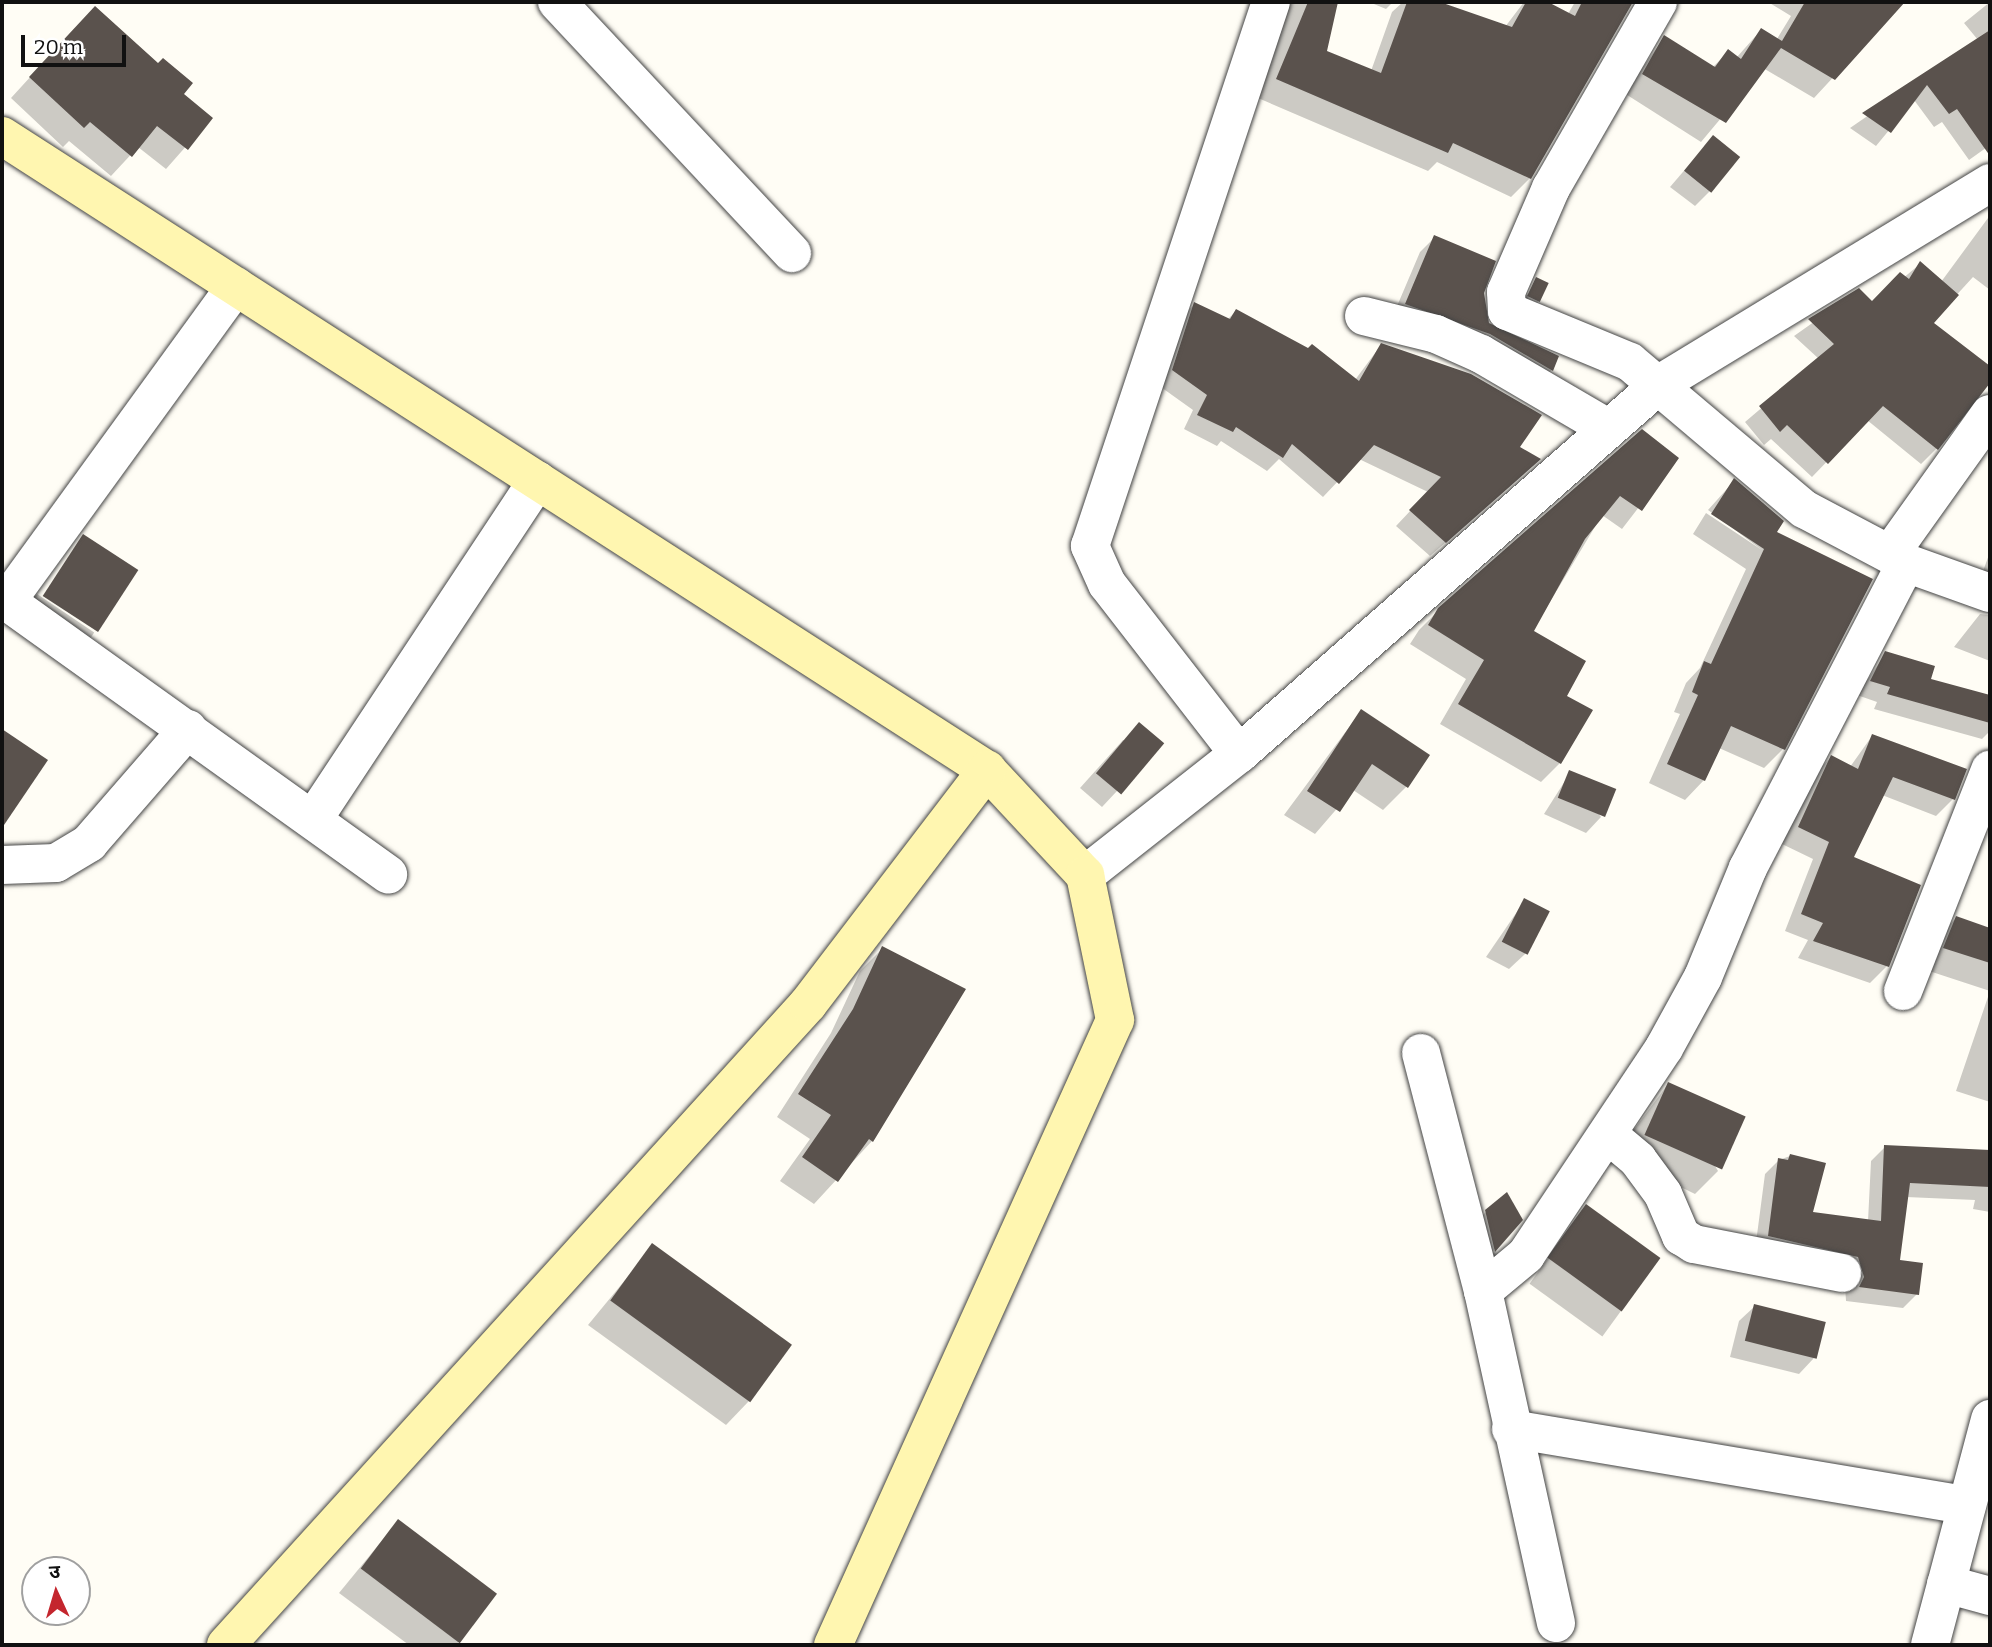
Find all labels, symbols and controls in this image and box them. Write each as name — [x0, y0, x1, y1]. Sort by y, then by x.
scale bar — [24, 21, 130, 65]
text: 20 m — [34, 34, 83, 60]
north arrow — [21, 1556, 91, 1626]
text: उ — [48, 1560, 61, 1583]

